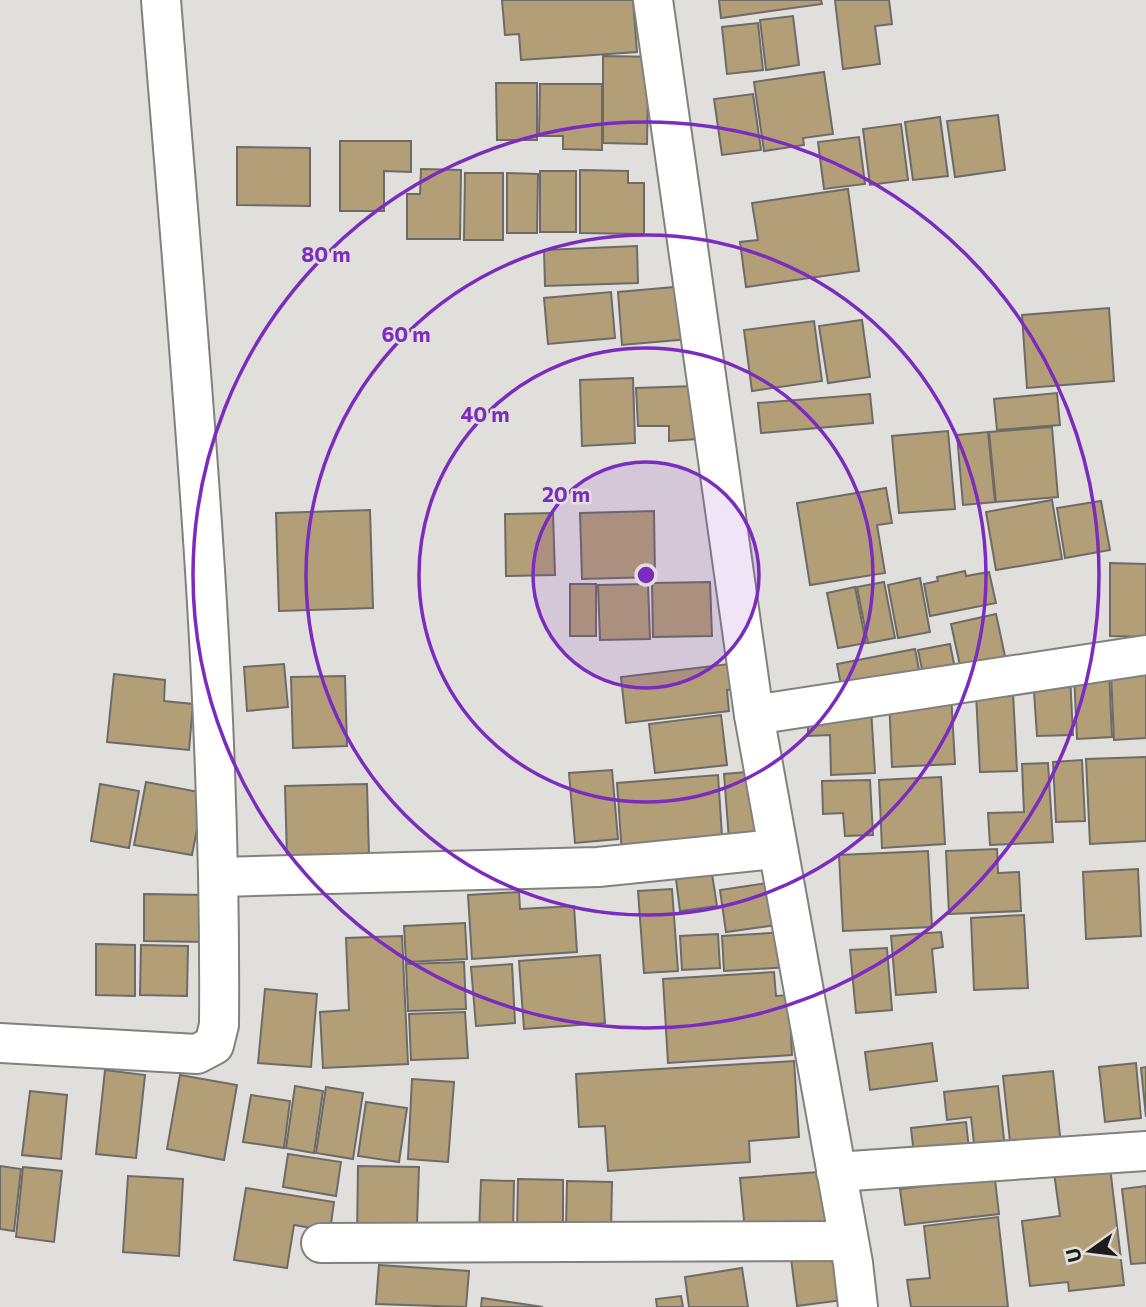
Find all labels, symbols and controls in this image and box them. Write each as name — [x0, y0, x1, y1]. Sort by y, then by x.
text: 80 m — [301, 241, 351, 266]
text: 60 m — [381, 321, 431, 346]
text: 40 m — [460, 401, 510, 426]
text: 20 m — [542, 481, 590, 506]
centre of rings — [634, 563, 658, 587]
north arrow — [1055, 1216, 1125, 1286]
text: U — [1060, 1246, 1086, 1265]

